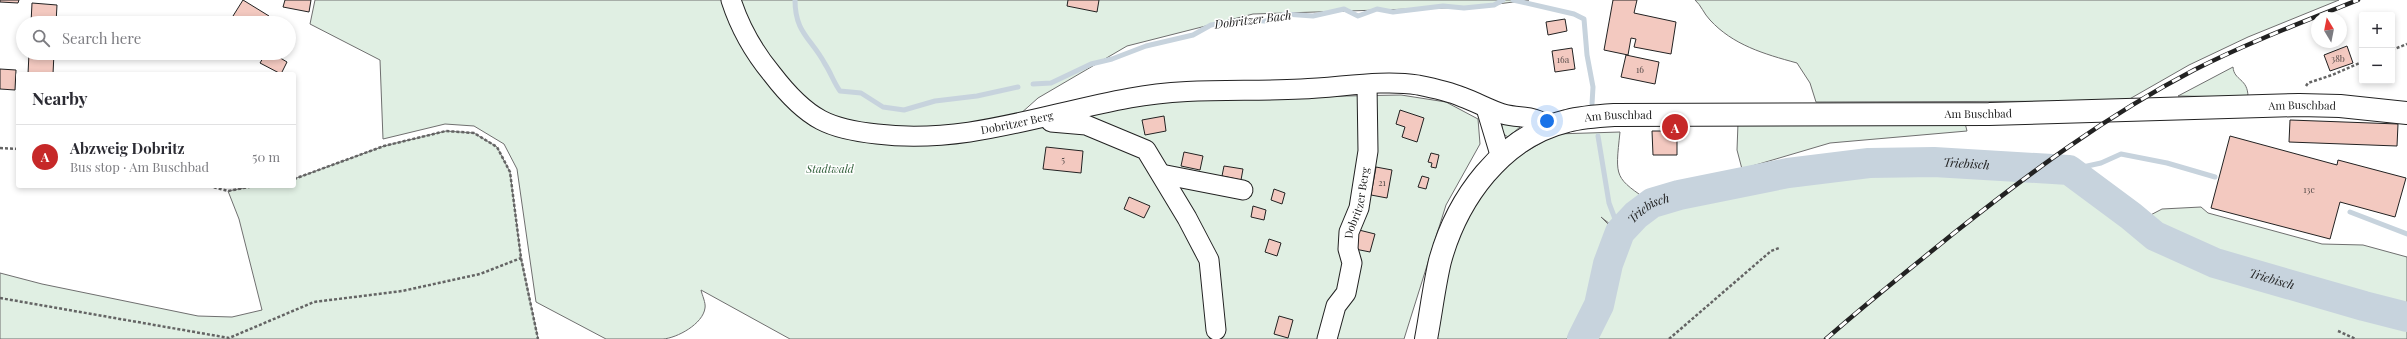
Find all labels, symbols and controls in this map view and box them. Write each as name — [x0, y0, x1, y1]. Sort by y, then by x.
water label: Dobritzer Bach — [1212, 6, 1292, 32]
north arrow — [2311, 12, 2347, 48]
map controls — [2359, 12, 2395, 84]
button: + — [2359, 12, 2395, 48]
search box — [16, 16, 296, 60]
icon: search — [30, 27, 52, 49]
text: Search here — [62, 28, 141, 48]
button: − — [2359, 48, 2395, 84]
house number: 38b — [2331, 52, 2345, 64]
house number: 16a — [1557, 53, 1570, 65]
house number: 16 — [1636, 63, 1644, 75]
text: Nearby — [32, 87, 87, 109]
street label: Am Buschbad — [2267, 97, 2337, 113]
street label: Am Buschbad — [1944, 105, 2013, 121]
street label: Dobritzer Berg — [980, 107, 1055, 137]
street label: Am Buschbad — [1583, 107, 1653, 125]
your location — [1537, 111, 1557, 131]
pin: A — [1662, 112, 1688, 142]
text: Abzweig Dobritz — [70, 138, 185, 158]
text: A — [41, 148, 49, 165]
text: 50 m — [252, 148, 280, 165]
house number: 5 — [1061, 153, 1065, 165]
water label: Triebisch — [1943, 154, 1990, 172]
text: Bus stop · Am Buschbad — [70, 158, 209, 175]
park label: Stadtwald — [805, 161, 855, 176]
street label: Dobritzer Berg — [1341, 166, 1372, 239]
house number: 21 — [1378, 176, 1386, 188]
house number: 13c — [2303, 183, 2315, 195]
water label: Triebisch — [1623, 189, 1671, 226]
water label: Triebisch — [2247, 264, 2297, 293]

